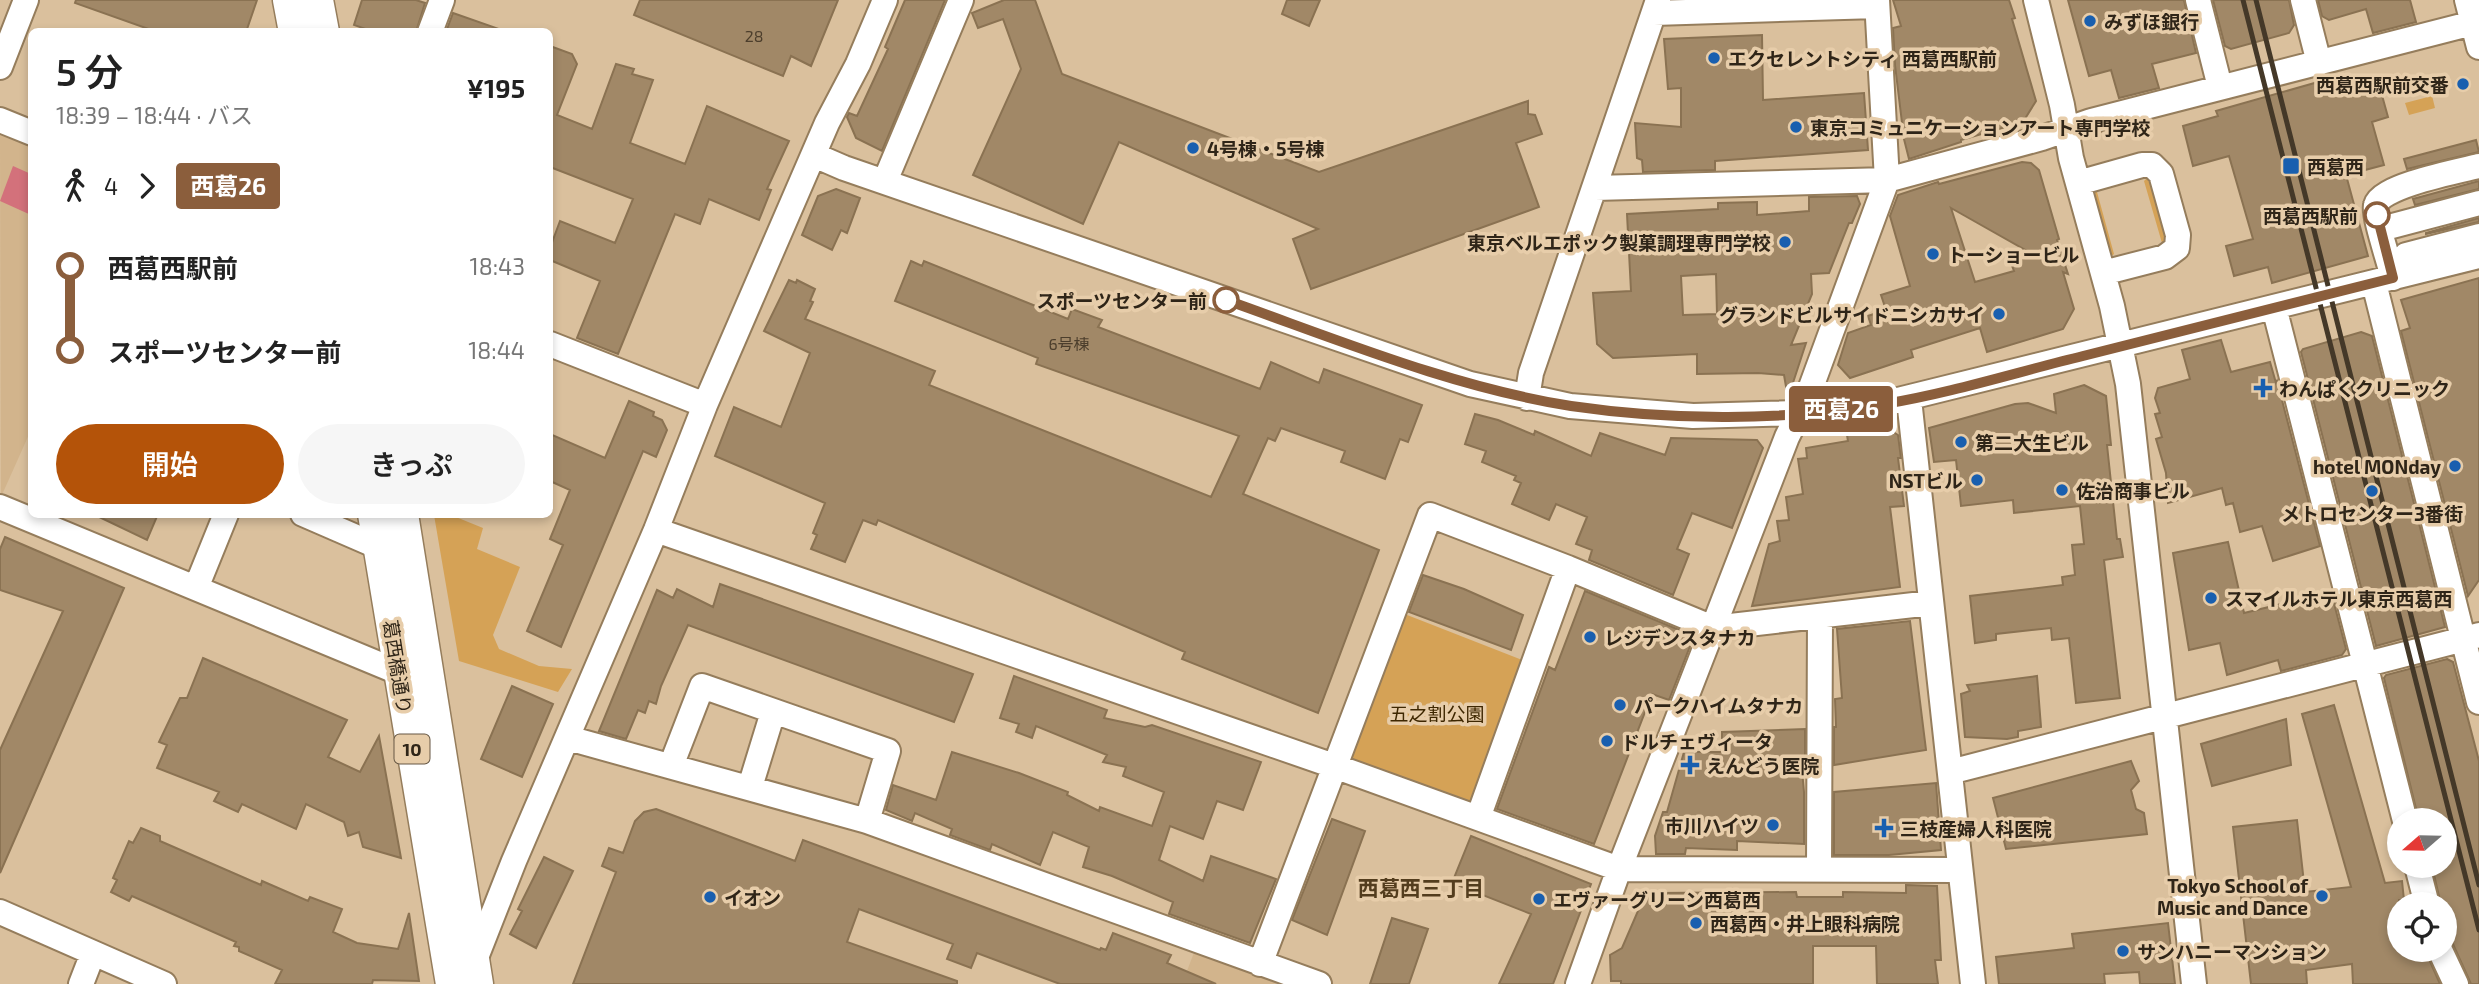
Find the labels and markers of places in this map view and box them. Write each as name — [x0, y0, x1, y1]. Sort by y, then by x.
place label: みずほ銀行 — [2104, 10, 2199, 33]
marker: みずほ銀行 — [2082, 13, 2098, 29]
place label: エクセレントシティ 西葛西駅前 — [1728, 47, 1997, 70]
marker: エクセレントシティ 西葛西駅前 — [1706, 50, 1722, 66]
place label: 西葛西駅前交番 — [2316, 73, 2449, 96]
marker: 西葛西駅前交番 — [2455, 76, 2471, 92]
place label: 東京コミュニケーションアート専門学校 — [1810, 116, 2150, 139]
marker: 東京コミュニケーションアート専門学校 — [1788, 119, 1804, 135]
place label: 4号棟・5号棟 — [1207, 137, 1325, 160]
marker: 4号棟・5号棟 — [1185, 140, 1201, 156]
place label: 西葛西 — [2307, 155, 2364, 178]
marker: 西葛西 — [2281, 156, 2301, 176]
marker: 西葛西駅前 — [2364, 202, 2390, 228]
place label: 西葛西駅前 — [2263, 204, 2358, 227]
place label: 東京ベルエポック製菓調理専門学校 — [1467, 231, 1771, 254]
marker: 東京ベルエポック製菓調理専門学校 — [1777, 234, 1793, 250]
place label: トーショービル — [1947, 243, 2080, 266]
marker: トーショービル — [1925, 246, 1941, 262]
marker: スポーツセンター前 — [1213, 287, 1239, 313]
place label: スポーツセンター前 — [1036, 289, 1207, 312]
place label: グランドビルサイドニシカサイ — [1719, 303, 1985, 326]
marker: グランドビルサイドニシカサイ — [1991, 306, 2007, 322]
place label: わんぱくクリニック — [2279, 377, 2450, 400]
marker: わんぱくクリニック — [2253, 378, 2273, 398]
place label: 第二大生ビル — [1975, 431, 2089, 454]
marker: 第二大生ビル — [1953, 434, 1969, 450]
place label: hotel MONday — [2313, 455, 2441, 479]
marker: hotel MONday — [2447, 458, 2463, 474]
place label: NSTビル — [1889, 469, 1963, 492]
marker: NSTビル — [1969, 472, 1985, 488]
place label: 佐治商事ビル — [2076, 479, 2190, 502]
marker: 佐治商事ビル — [2054, 482, 2070, 498]
marker: メトロセンター3番街 — [2364, 483, 2380, 499]
place label: メトロセンター3番街 — [2281, 502, 2463, 525]
place label: スマイルホテル東京西葛西 — [2225, 587, 2452, 610]
marker: スマイルホテル東京西葛西 — [2203, 590, 2219, 606]
place label: レジデンスタナカ — [1604, 626, 1756, 649]
marker: レジデンスタナカ — [1582, 629, 1598, 645]
place label: パークハイムタナカ — [1634, 694, 1803, 717]
marker: パークハイムタナカ — [1612, 697, 1628, 713]
place label: ドルチェヴィータ — [1621, 730, 1773, 753]
marker: ドルチェヴィータ — [1599, 733, 1615, 749]
place label: えんどう医院 — [1706, 754, 1819, 777]
marker: えんどう医院 — [1680, 755, 1700, 775]
place label: 市川ハイツ — [1664, 814, 1759, 837]
marker: 市川ハイツ — [1765, 817, 1781, 833]
place label: 三枝産婦人科医院 — [1900, 817, 2052, 840]
marker: 三枝産婦人科医院 — [1874, 818, 1894, 838]
place label: Tokyo School of Music and Dance — [2157, 874, 2309, 919]
place label: イオン — [724, 886, 781, 909]
place label: エヴァーグリーン西葛西 — [1553, 888, 1761, 911]
marker: Tokyo School of Music and Dance — [2314, 888, 2330, 904]
marker: イオン — [702, 889, 718, 905]
marker: エヴァーグリーン西葛西 — [1531, 891, 1547, 907]
place label: 西葛西・井上眼科病院 — [1710, 912, 1900, 935]
marker: 西葛西・井上眼科病院 — [1688, 915, 1704, 931]
place label: サンハニーマンション — [2137, 940, 2327, 963]
marker: サンハニーマンション — [2115, 943, 2131, 959]

